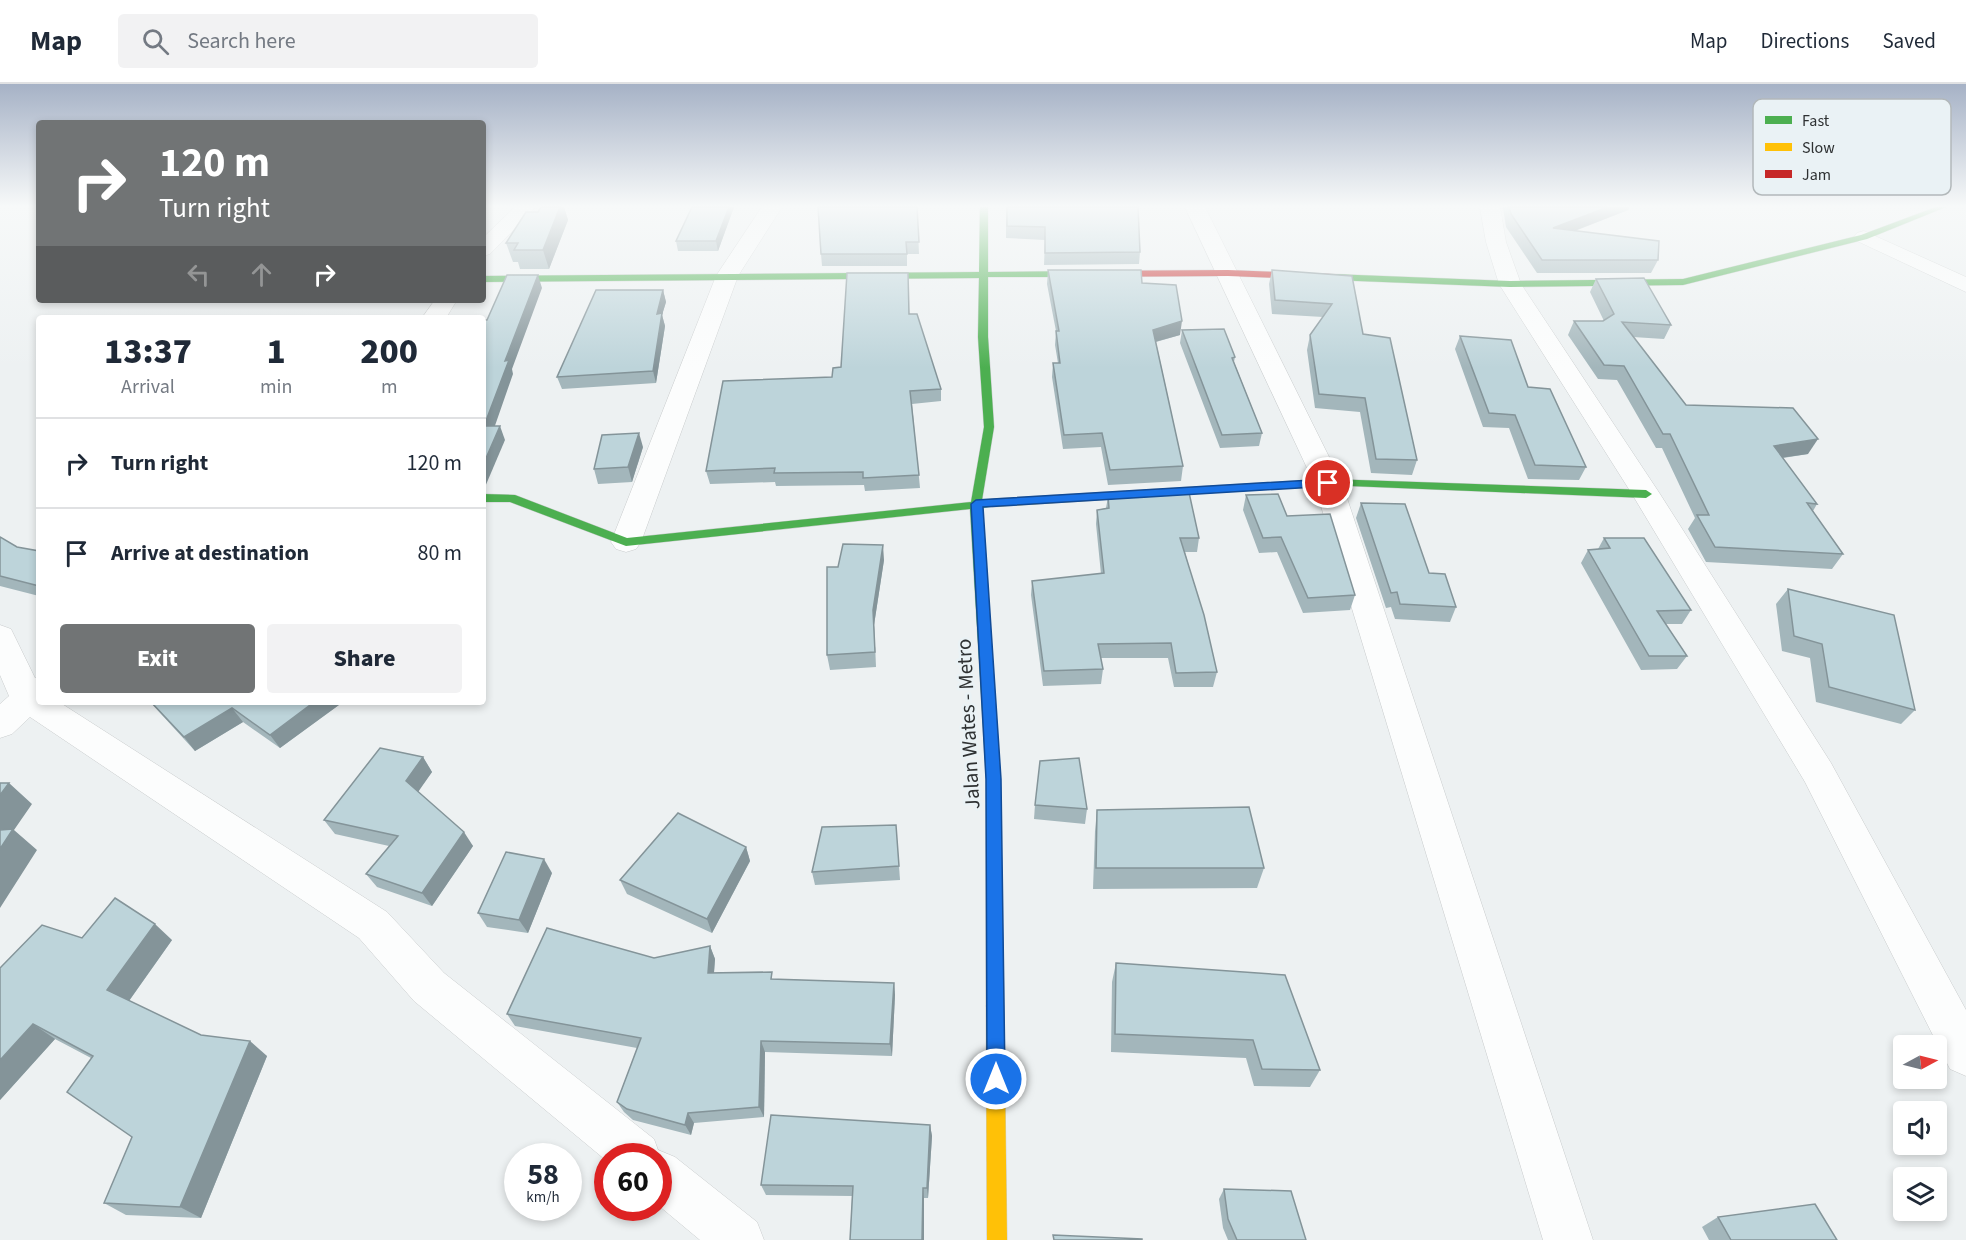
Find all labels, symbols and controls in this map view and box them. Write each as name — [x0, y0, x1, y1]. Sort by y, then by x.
search box — [118, 14, 538, 68]
text: Map — [30, 21, 82, 61]
icon: search — [139, 25, 172, 58]
text: Search here — [187, 25, 296, 57]
text: Map — [1690, 26, 1728, 56]
text: Directions — [1761, 26, 1849, 56]
text: Saved — [1882, 26, 1936, 56]
legend — [1753, 99, 1951, 195]
text: Fast — [1802, 110, 1830, 132]
text: 120 m — [159, 133, 270, 193]
text: Slow — [1802, 137, 1835, 159]
icon: right — [60, 144, 138, 222]
text: Jam — [1802, 164, 1831, 186]
text: Turn right — [159, 189, 270, 228]
icon: left — [182, 258, 215, 291]
icon: ahead — [245, 258, 278, 291]
icon: right — [308, 258, 341, 291]
text: 13:37 — [104, 326, 192, 377]
text: 1 — [267, 326, 286, 377]
text: 200 — [360, 326, 418, 377]
text: Arrival — [121, 373, 175, 401]
text: min — [260, 373, 292, 401]
text: m — [381, 373, 397, 401]
icon: right — [60, 447, 93, 480]
text: Turn right — [111, 447, 208, 479]
text: 120 m — [407, 447, 462, 479]
pin — [1302, 457, 1353, 508]
icon: arrive — [1311, 466, 1344, 499]
icon: arrive — [60, 537, 93, 570]
text: Arrive at destination — [111, 537, 309, 569]
text: 80 m — [417, 537, 462, 569]
button: Exit — [60, 624, 255, 693]
button: Share — [267, 624, 462, 693]
street label: Jalan Wates - Metro — [949, 638, 987, 810]
north arrow — [1893, 1035, 1947, 1089]
map controls — [1893, 1035, 1947, 1221]
position arrow — [964, 1047, 1028, 1111]
button: sound — [1893, 1101, 1947, 1155]
speed limit sign: 60 — [594, 1143, 672, 1221]
text: 58 — [527, 1153, 559, 1196]
button: layers — [1893, 1167, 1947, 1221]
text: km/h — [526, 1187, 560, 1208]

